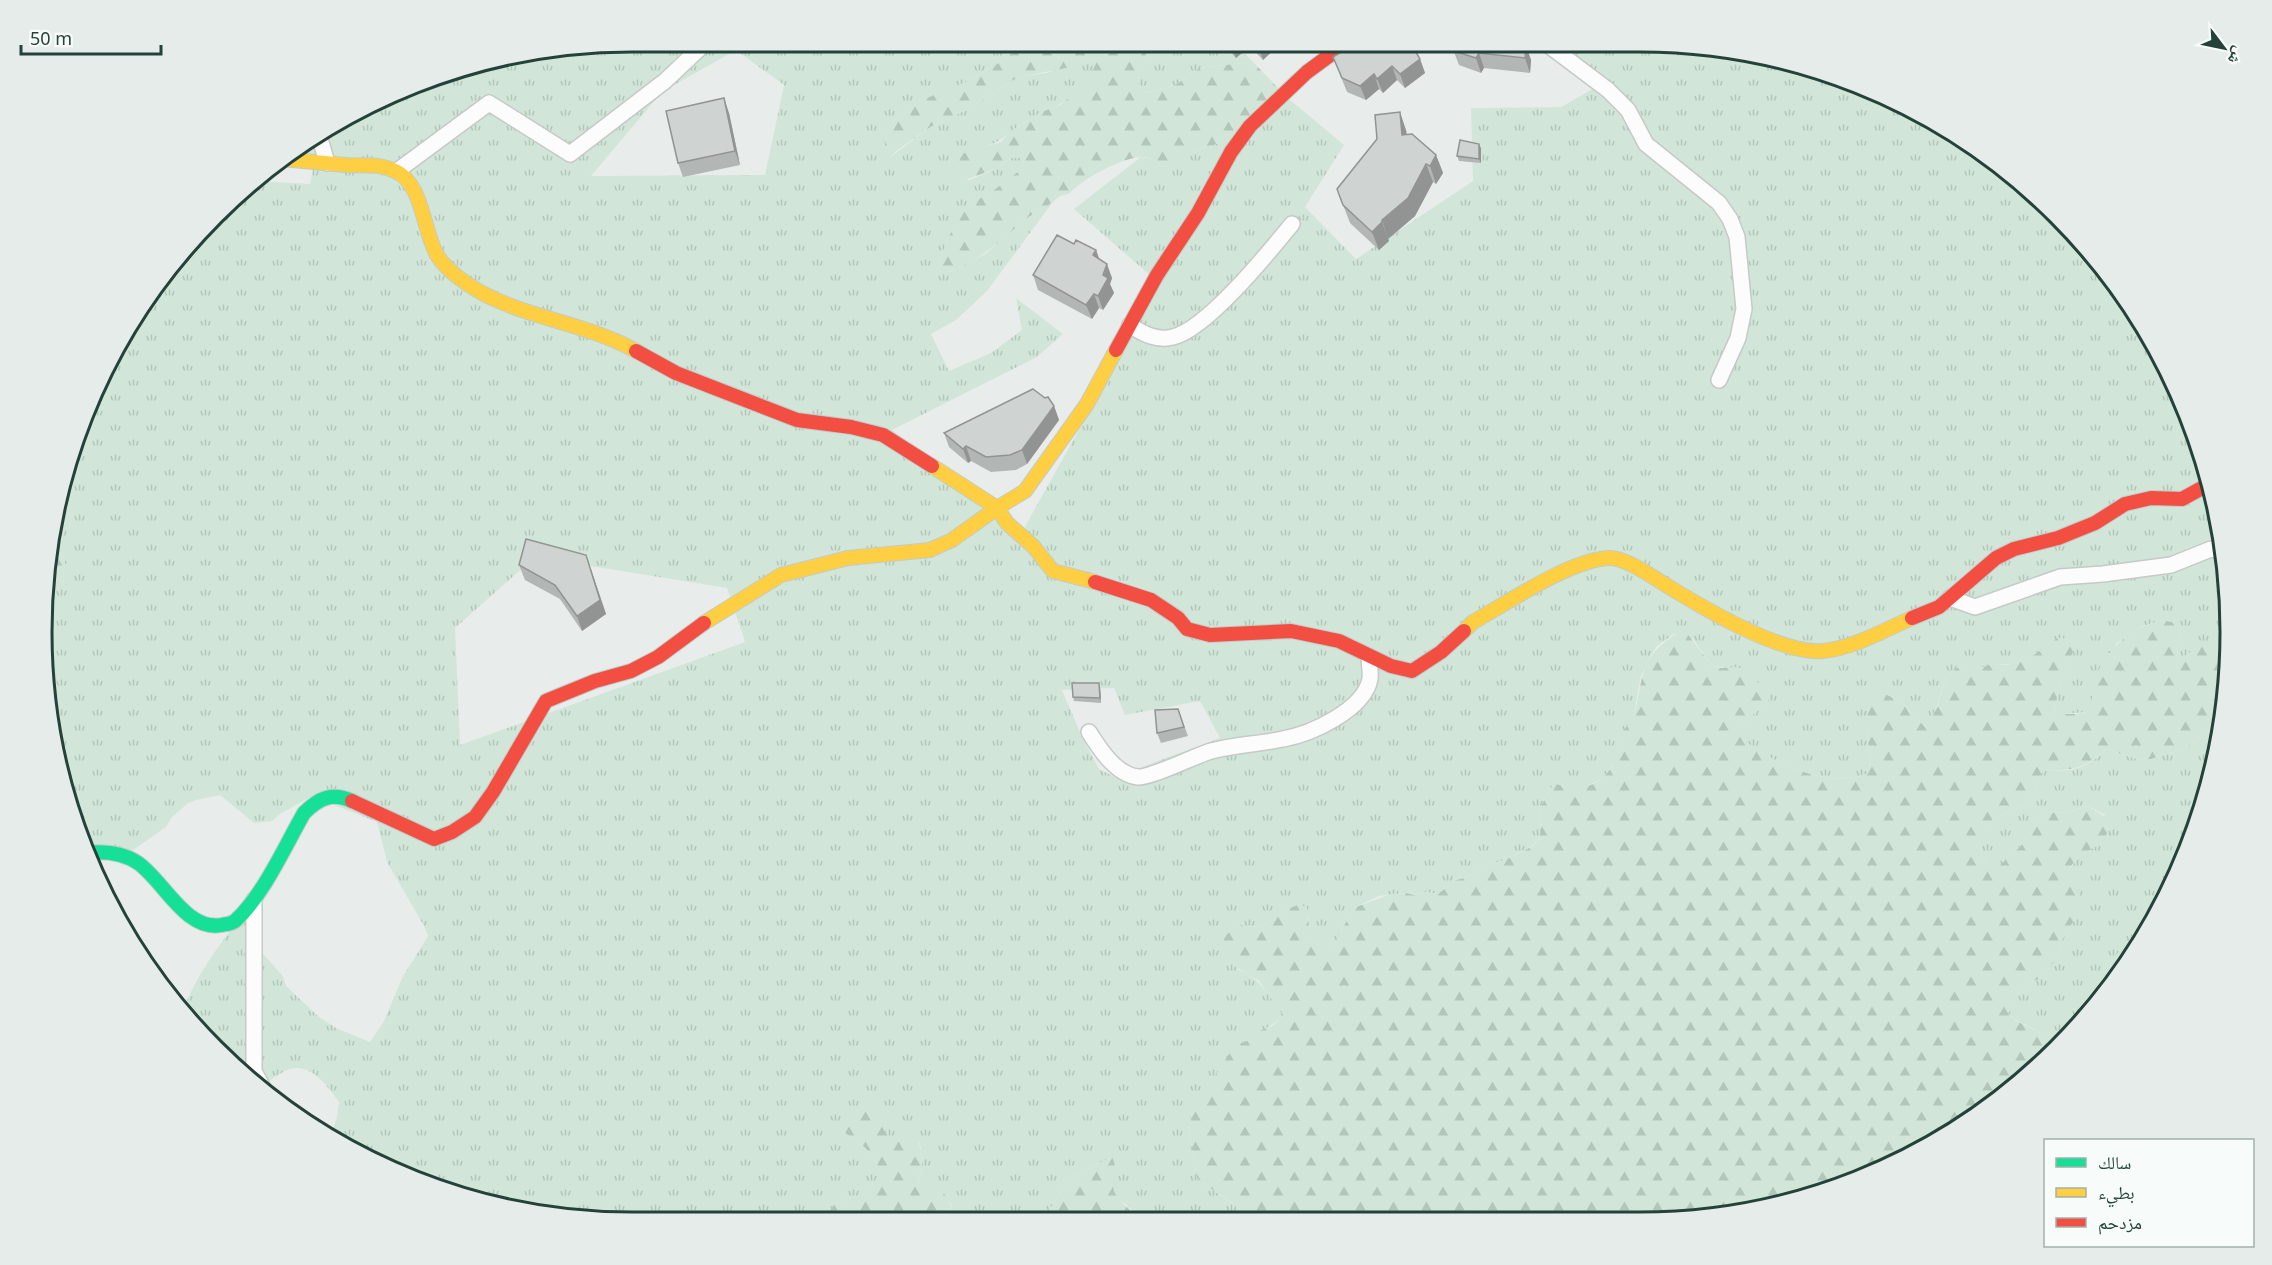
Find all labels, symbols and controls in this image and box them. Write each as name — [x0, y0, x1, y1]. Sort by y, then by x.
scale bar — [21, 18, 160, 56]
north arrow — [2194, 18, 2254, 78]
text: 50 m — [30, 26, 72, 50]
text: ش — [2223, 43, 2251, 69]
legend — [2044, 1139, 2254, 1247]
text: سالك — [2098, 1150, 2131, 1174]
text: بطيء — [2098, 1180, 2135, 1208]
text: مزدحم — [2098, 1210, 2142, 1235]

